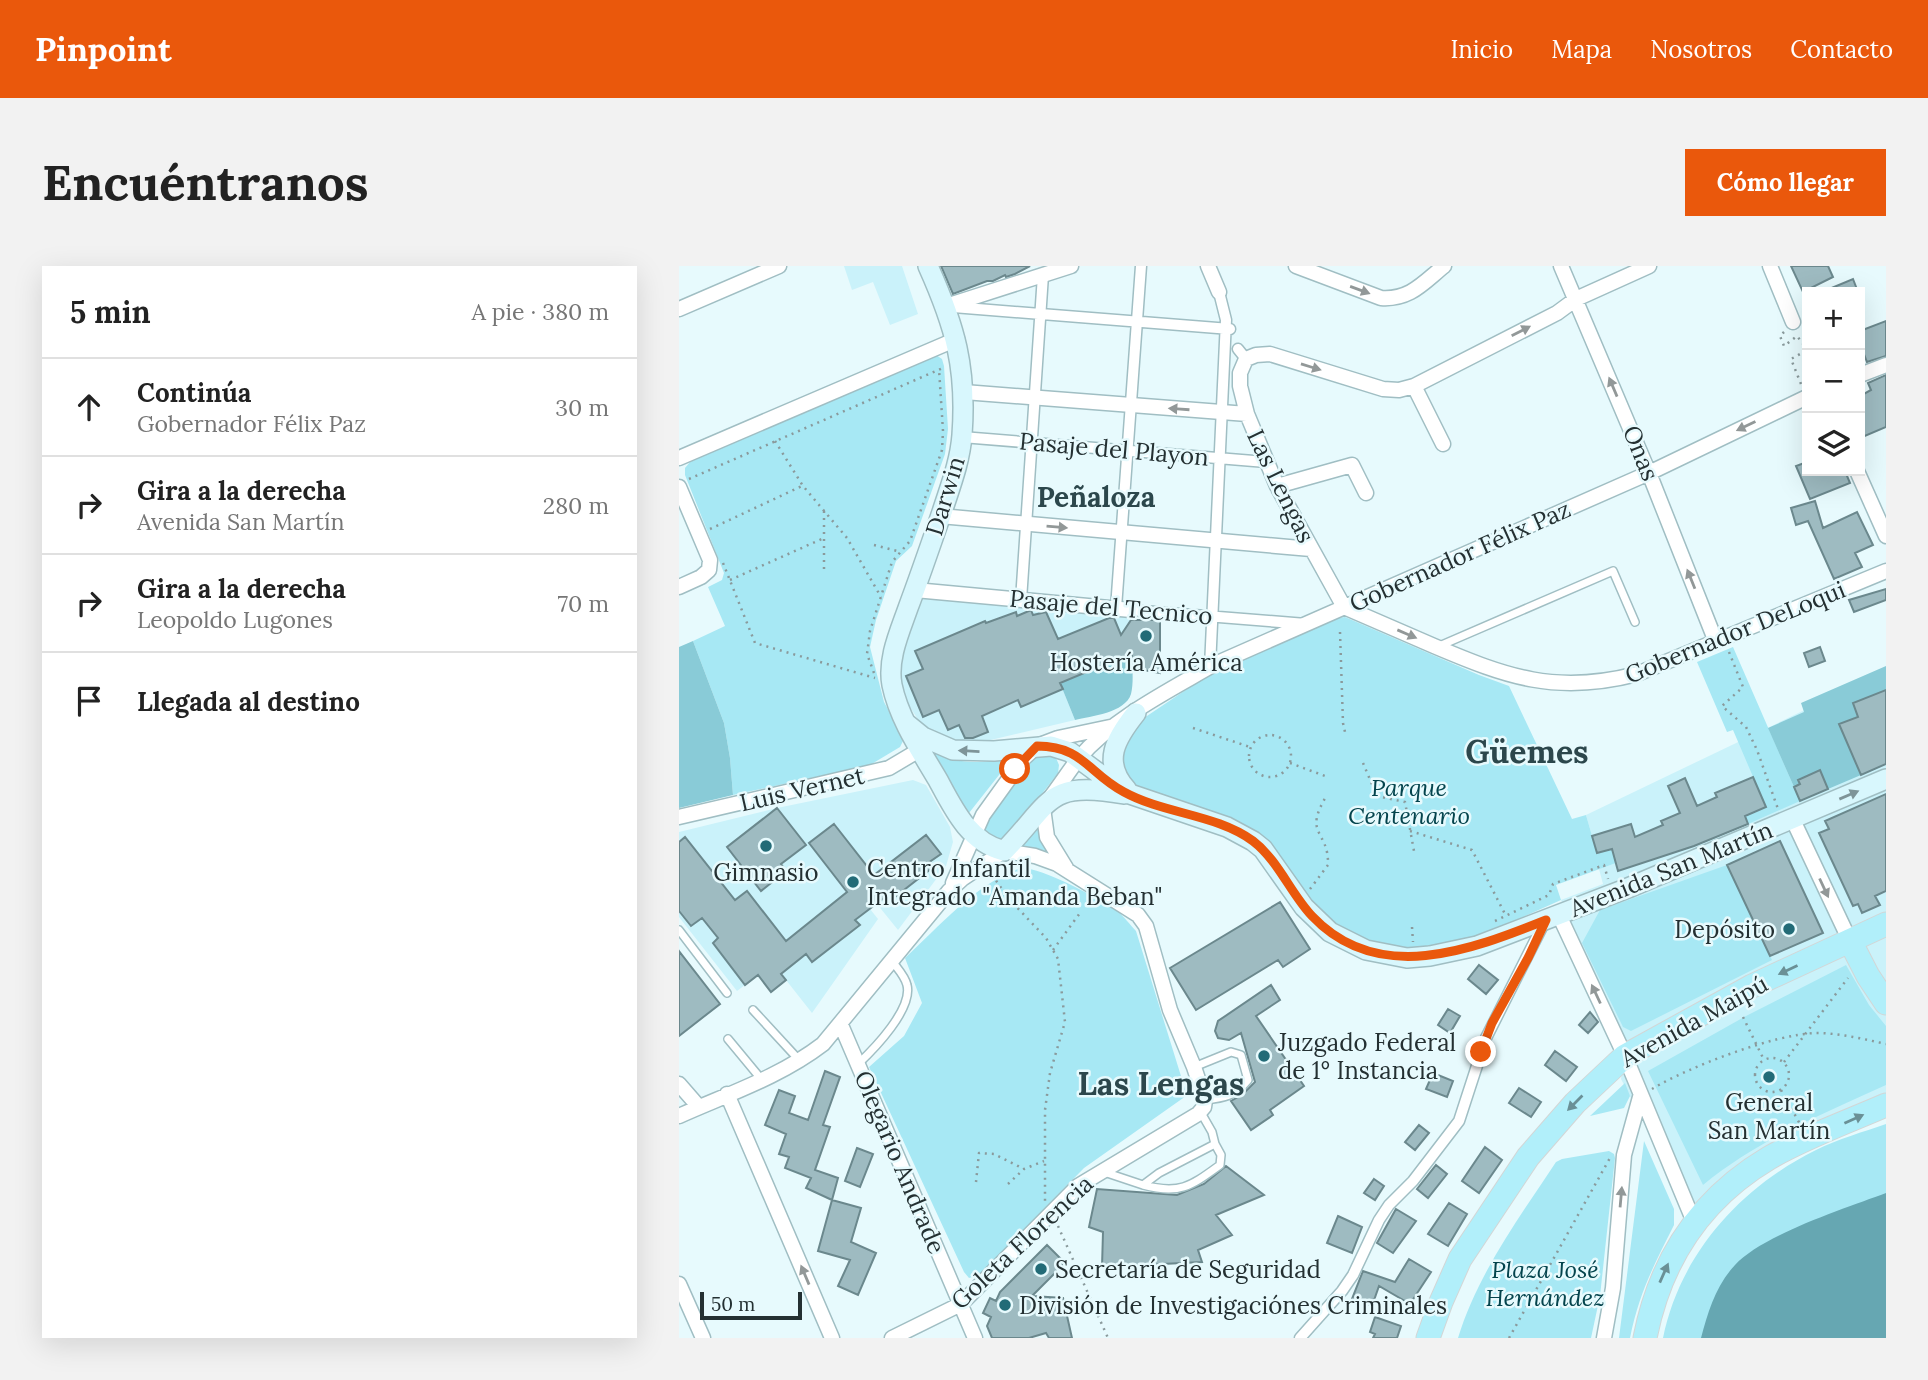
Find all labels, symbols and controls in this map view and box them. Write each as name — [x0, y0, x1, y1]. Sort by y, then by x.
text: Pinpoint — [35, 28, 172, 70]
text: Inicio — [1450, 34, 1513, 65]
text: Mapa — [1551, 34, 1612, 65]
text: Nosotros — [1650, 34, 1752, 65]
text: Contacto — [1790, 34, 1893, 65]
button: Cómo llegar — [1685, 149, 1886, 216]
text: Encuéntranos — [42, 151, 369, 213]
one-way arrow — [1350, 285, 1371, 296]
map controls — [1802, 287, 1865, 476]
button: + — [1802, 287, 1865, 350]
text: 5 min — [70, 293, 151, 331]
text: A pie · 380 m — [471, 297, 609, 326]
one-way arrow — [1511, 325, 1531, 336]
button: − — [1802, 350, 1865, 413]
one-way arrow — [1301, 362, 1322, 373]
text: Continúa — [137, 376, 251, 409]
one-way arrow — [1607, 377, 1619, 397]
icon: ahead — [70, 388, 108, 426]
text: 30 m — [555, 393, 609, 422]
one-way arrow — [1168, 403, 1190, 414]
text: Gobernador Félix Paz — [137, 409, 366, 438]
button: layers — [1802, 413, 1865, 476]
street label: Onas — [1616, 421, 1666, 485]
one-way arrow — [1736, 421, 1756, 432]
street label: Las Lengas — [1240, 424, 1322, 548]
street label: Pasaje del Playon — [1018, 425, 1210, 473]
street label: Darwin — [918, 453, 972, 539]
text: Gira a la derecha — [137, 474, 346, 507]
district label: Peñaloza — [1037, 479, 1156, 515]
icon: right — [70, 486, 108, 524]
text: 280 m — [543, 491, 609, 520]
street label: Gobernador Félix Paz — [1345, 493, 1575, 619]
text: Avenida San Martín — [137, 507, 344, 536]
one-way arrow — [1046, 521, 1068, 532]
one-way arrow — [1685, 568, 1696, 589]
text: Gira a la derecha — [137, 572, 346, 605]
street label: Gobernador DeLoqui — [1620, 574, 1850, 690]
street label: Pasaje del Tecnico — [1008, 583, 1214, 631]
icon: right — [70, 584, 108, 622]
text: 70 m — [558, 589, 609, 618]
text: Leopoldo Lugones — [137, 605, 333, 634]
marker: Hostería América — [1138, 628, 1154, 644]
one-way arrow — [1397, 628, 1417, 640]
place label: Hostería América — [1049, 647, 1243, 678]
icon: arrive — [70, 682, 108, 720]
text: Llegada al destino — [137, 685, 360, 718]
district label: Güemes — [1465, 731, 1589, 772]
one-way arrow — [958, 745, 980, 756]
route start — [999, 753, 1030, 784]
street label: Luis Vernet — [737, 759, 868, 818]
park label: Parque Centenario — [1348, 772, 1470, 831]
one-way arrow — [1838, 789, 1859, 800]
street label: Avenida San Martín — [1564, 814, 1777, 924]
marker: Gimnasio — [758, 838, 774, 854]
place label: Centro Infantil Integrado "Amanda Beban" — [867, 853, 1163, 912]
place label: Gimnasio — [713, 857, 819, 888]
marker: Centro Infantil Integrado "Amanda Beban" — [845, 874, 861, 890]
one-way arrow — [1819, 878, 1830, 898]
place label: Depósito — [1674, 914, 1775, 945]
marker: Depósito — [1781, 921, 1797, 937]
one-way arrow — [1777, 964, 1798, 975]
street label: Avenida Maipú — [1614, 968, 1773, 1075]
one-way arrow — [1590, 984, 1602, 1004]
place label: Juzgado Federal de 1° Instancia — [1277, 1027, 1456, 1086]
route end — [1465, 1036, 1496, 1067]
marker: Juzgado Federal de 1° Instancia — [1256, 1048, 1272, 1064]
district label: Las Lengas — [1078, 1063, 1244, 1104]
street label: Olegario Andrade — [848, 1066, 952, 1258]
marker: General San Martín — [1761, 1069, 1777, 1085]
place label: General San Martín — [1708, 1087, 1830, 1146]
one-way arrow — [1568, 1094, 1584, 1111]
one-way arrow — [1844, 1113, 1865, 1124]
street label: Goleta Florencia — [944, 1168, 1100, 1316]
one-way arrow — [1616, 1186, 1627, 1208]
place label: Secretaría de Seguridad — [1055, 1254, 1321, 1285]
park label: Plaza José Hernández — [1485, 1254, 1605, 1313]
marker: Secretaría de Seguridad — [1033, 1261, 1049, 1277]
one-way arrow — [1658, 1263, 1670, 1283]
one-way arrow — [799, 1265, 810, 1286]
scale bar — [700, 1289, 801, 1321]
place label: División de Investigaciónes Criminales — [1019, 1290, 1447, 1321]
text: 50 m — [711, 1292, 755, 1316]
marker: División de Investigaciónes Criminales — [997, 1297, 1013, 1313]

